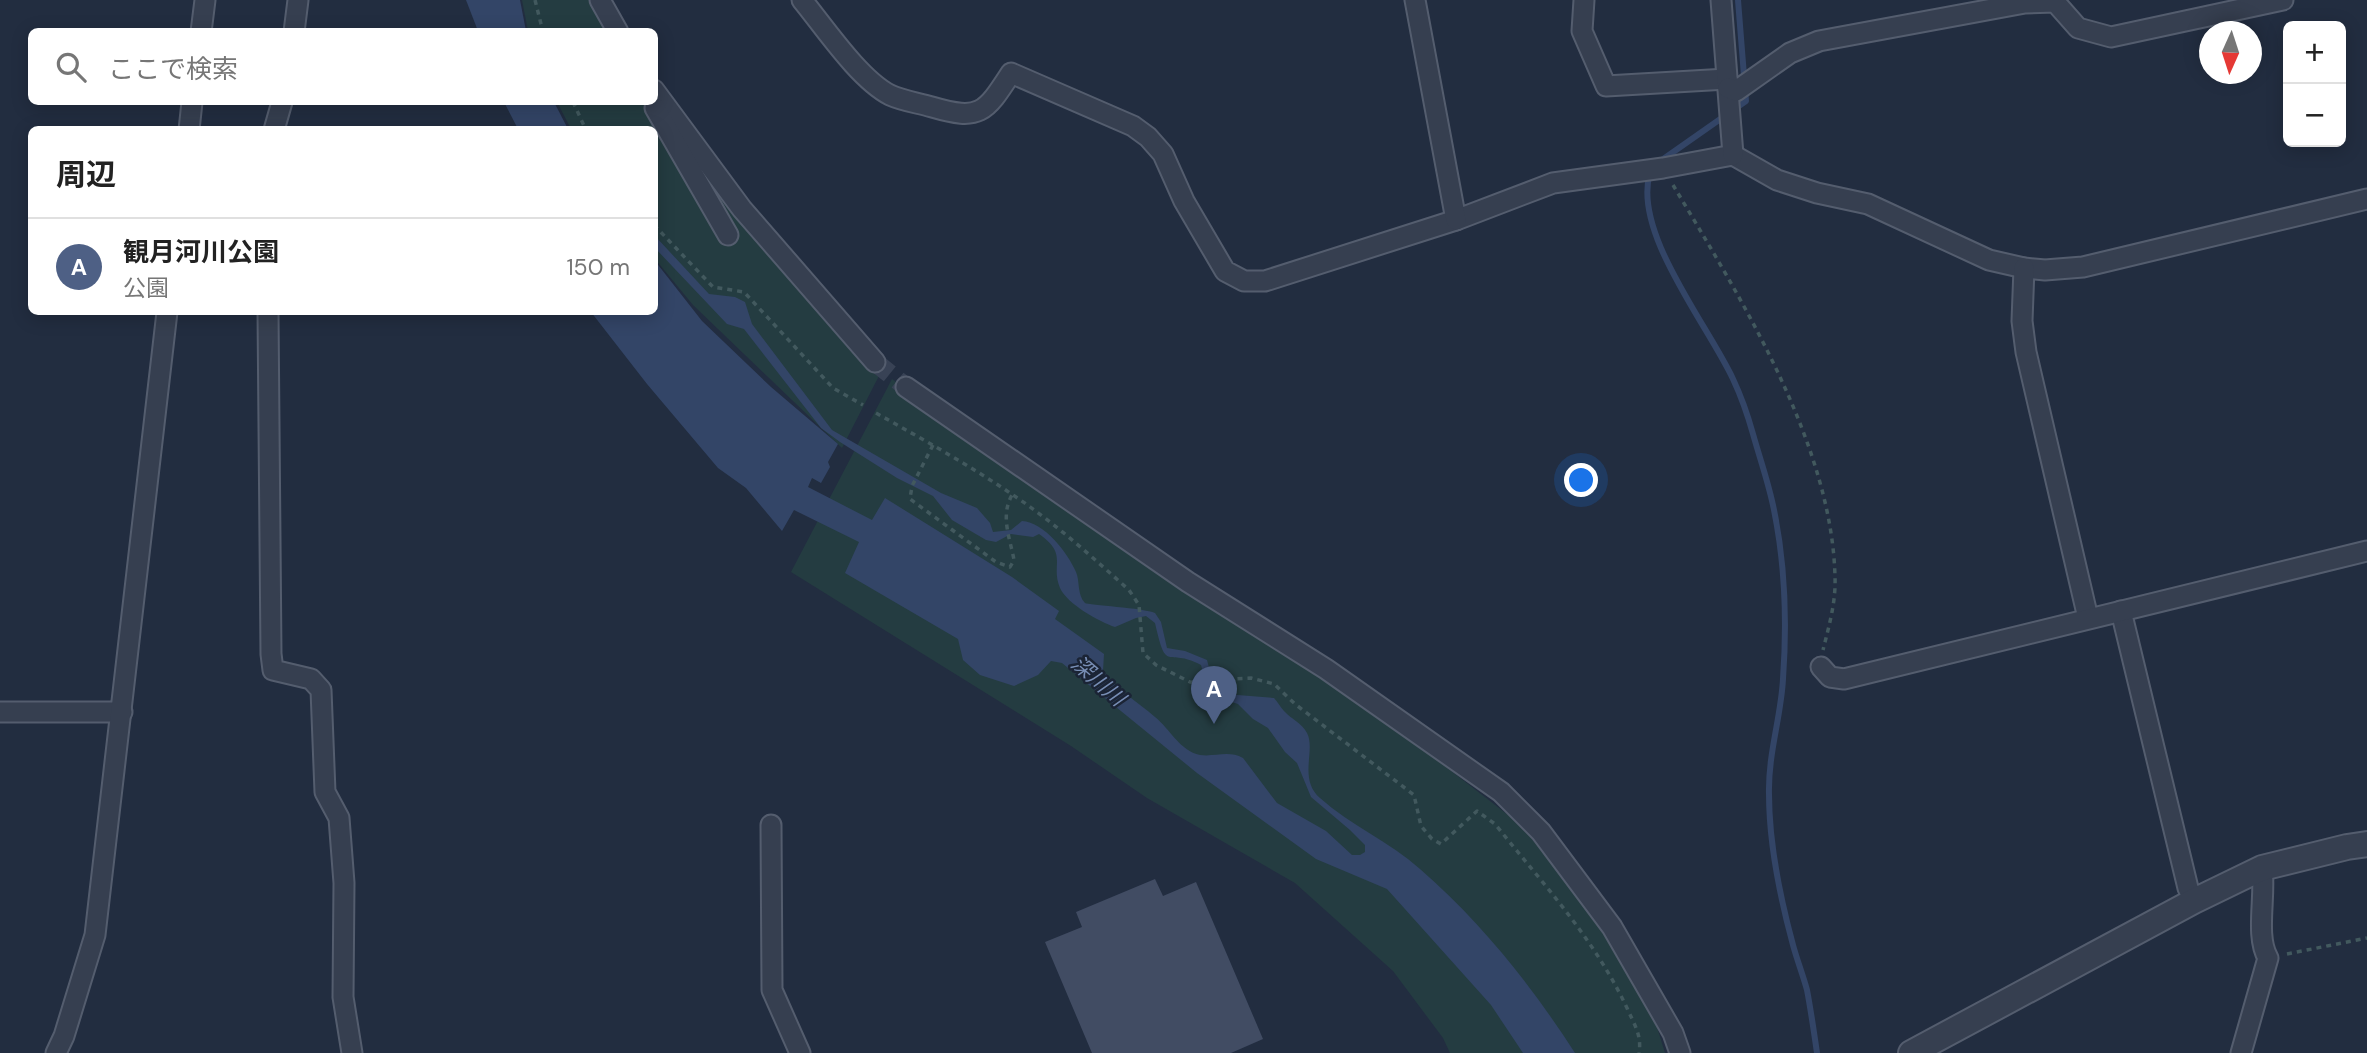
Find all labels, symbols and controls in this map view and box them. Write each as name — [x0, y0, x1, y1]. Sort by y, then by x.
north arrow — [2199, 21, 2262, 84]
map controls — [2283, 21, 2346, 147]
button: + — [2283, 21, 2346, 84]
search box — [28, 28, 658, 105]
icon: search — [52, 48, 90, 86]
text: ここで検索 — [108, 52, 238, 86]
button: − — [2283, 84, 2346, 147]
text: 周辺 — [56, 155, 116, 194]
text: 観月河川公園 — [123, 235, 279, 269]
text: A — [71, 252, 87, 282]
text: 150 m — [566, 252, 630, 282]
text: 公園 — [123, 273, 169, 303]
your location — [1564, 463, 1598, 497]
water label: 深川川 — [1065, 650, 1132, 714]
pin: A — [1191, 666, 1237, 724]

